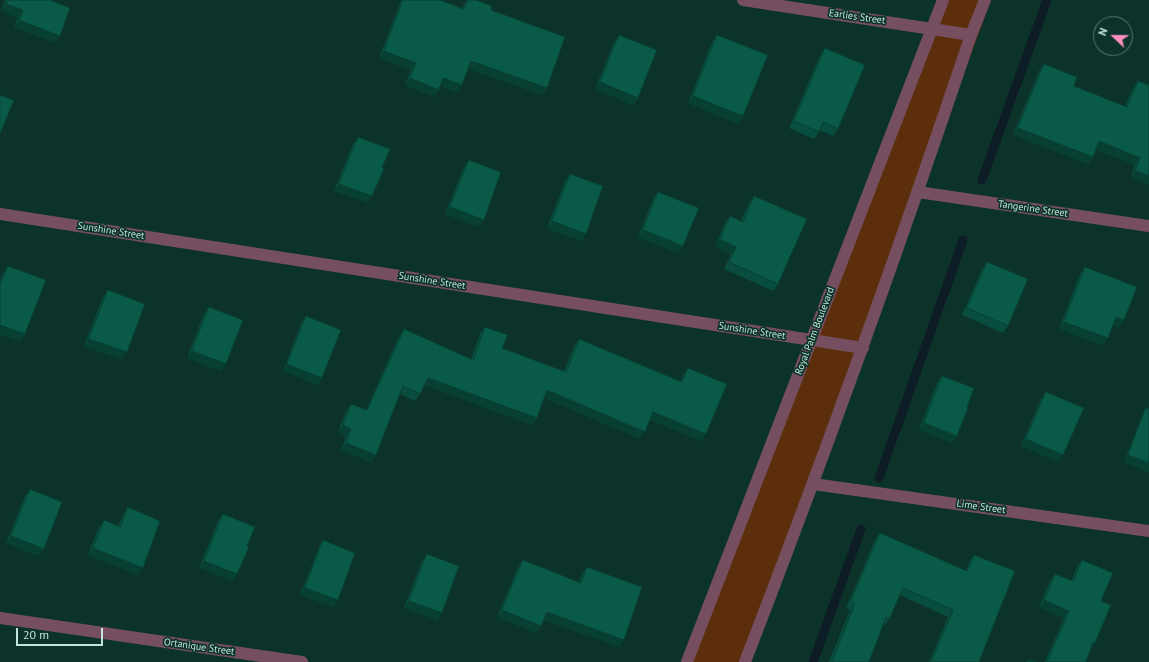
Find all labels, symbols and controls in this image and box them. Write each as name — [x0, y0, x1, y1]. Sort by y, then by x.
street label: Earlies Street — [828, 7, 886, 27]
north arrow — [1093, 16, 1133, 56]
text: N — [1095, 26, 1111, 38]
street label: Tangerine Street — [997, 198, 1069, 220]
street label: Sunshine Street — [77, 220, 145, 242]
street label: Sunshine Street — [398, 270, 466, 292]
street label: Royal Palm Boulevard — [793, 286, 837, 376]
street label: Sunshine Street — [718, 320, 786, 342]
street label: Lime Street — [956, 498, 1006, 516]
scale bar — [18, 620, 105, 646]
text: 20 m — [23, 627, 49, 642]
street label: Ortanique Street — [163, 636, 235, 658]

